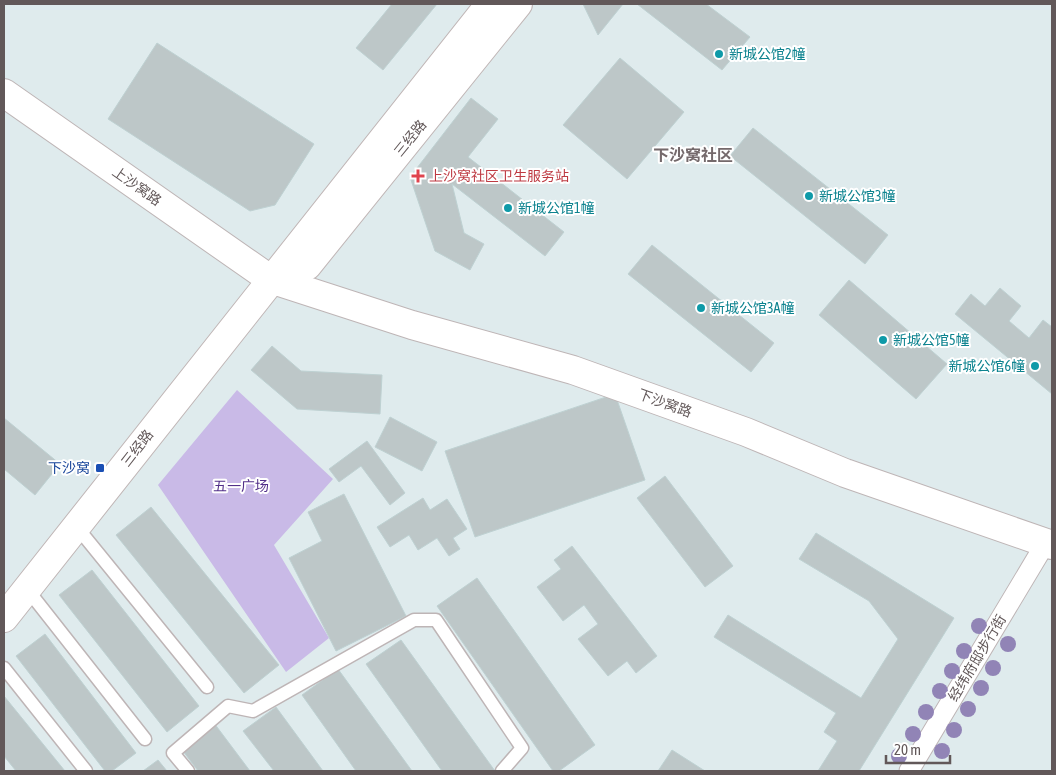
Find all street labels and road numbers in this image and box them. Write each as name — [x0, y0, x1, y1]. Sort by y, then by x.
street label: 三经路 — [391, 117, 429, 159]
street label: 上沙窝路 — [109, 163, 165, 209]
street label: 下沙窝路 — [636, 386, 694, 420]
street label: 三经路 — [118, 427, 156, 469]
street label: 经纬府邸步行街 — [945, 612, 1009, 704]

